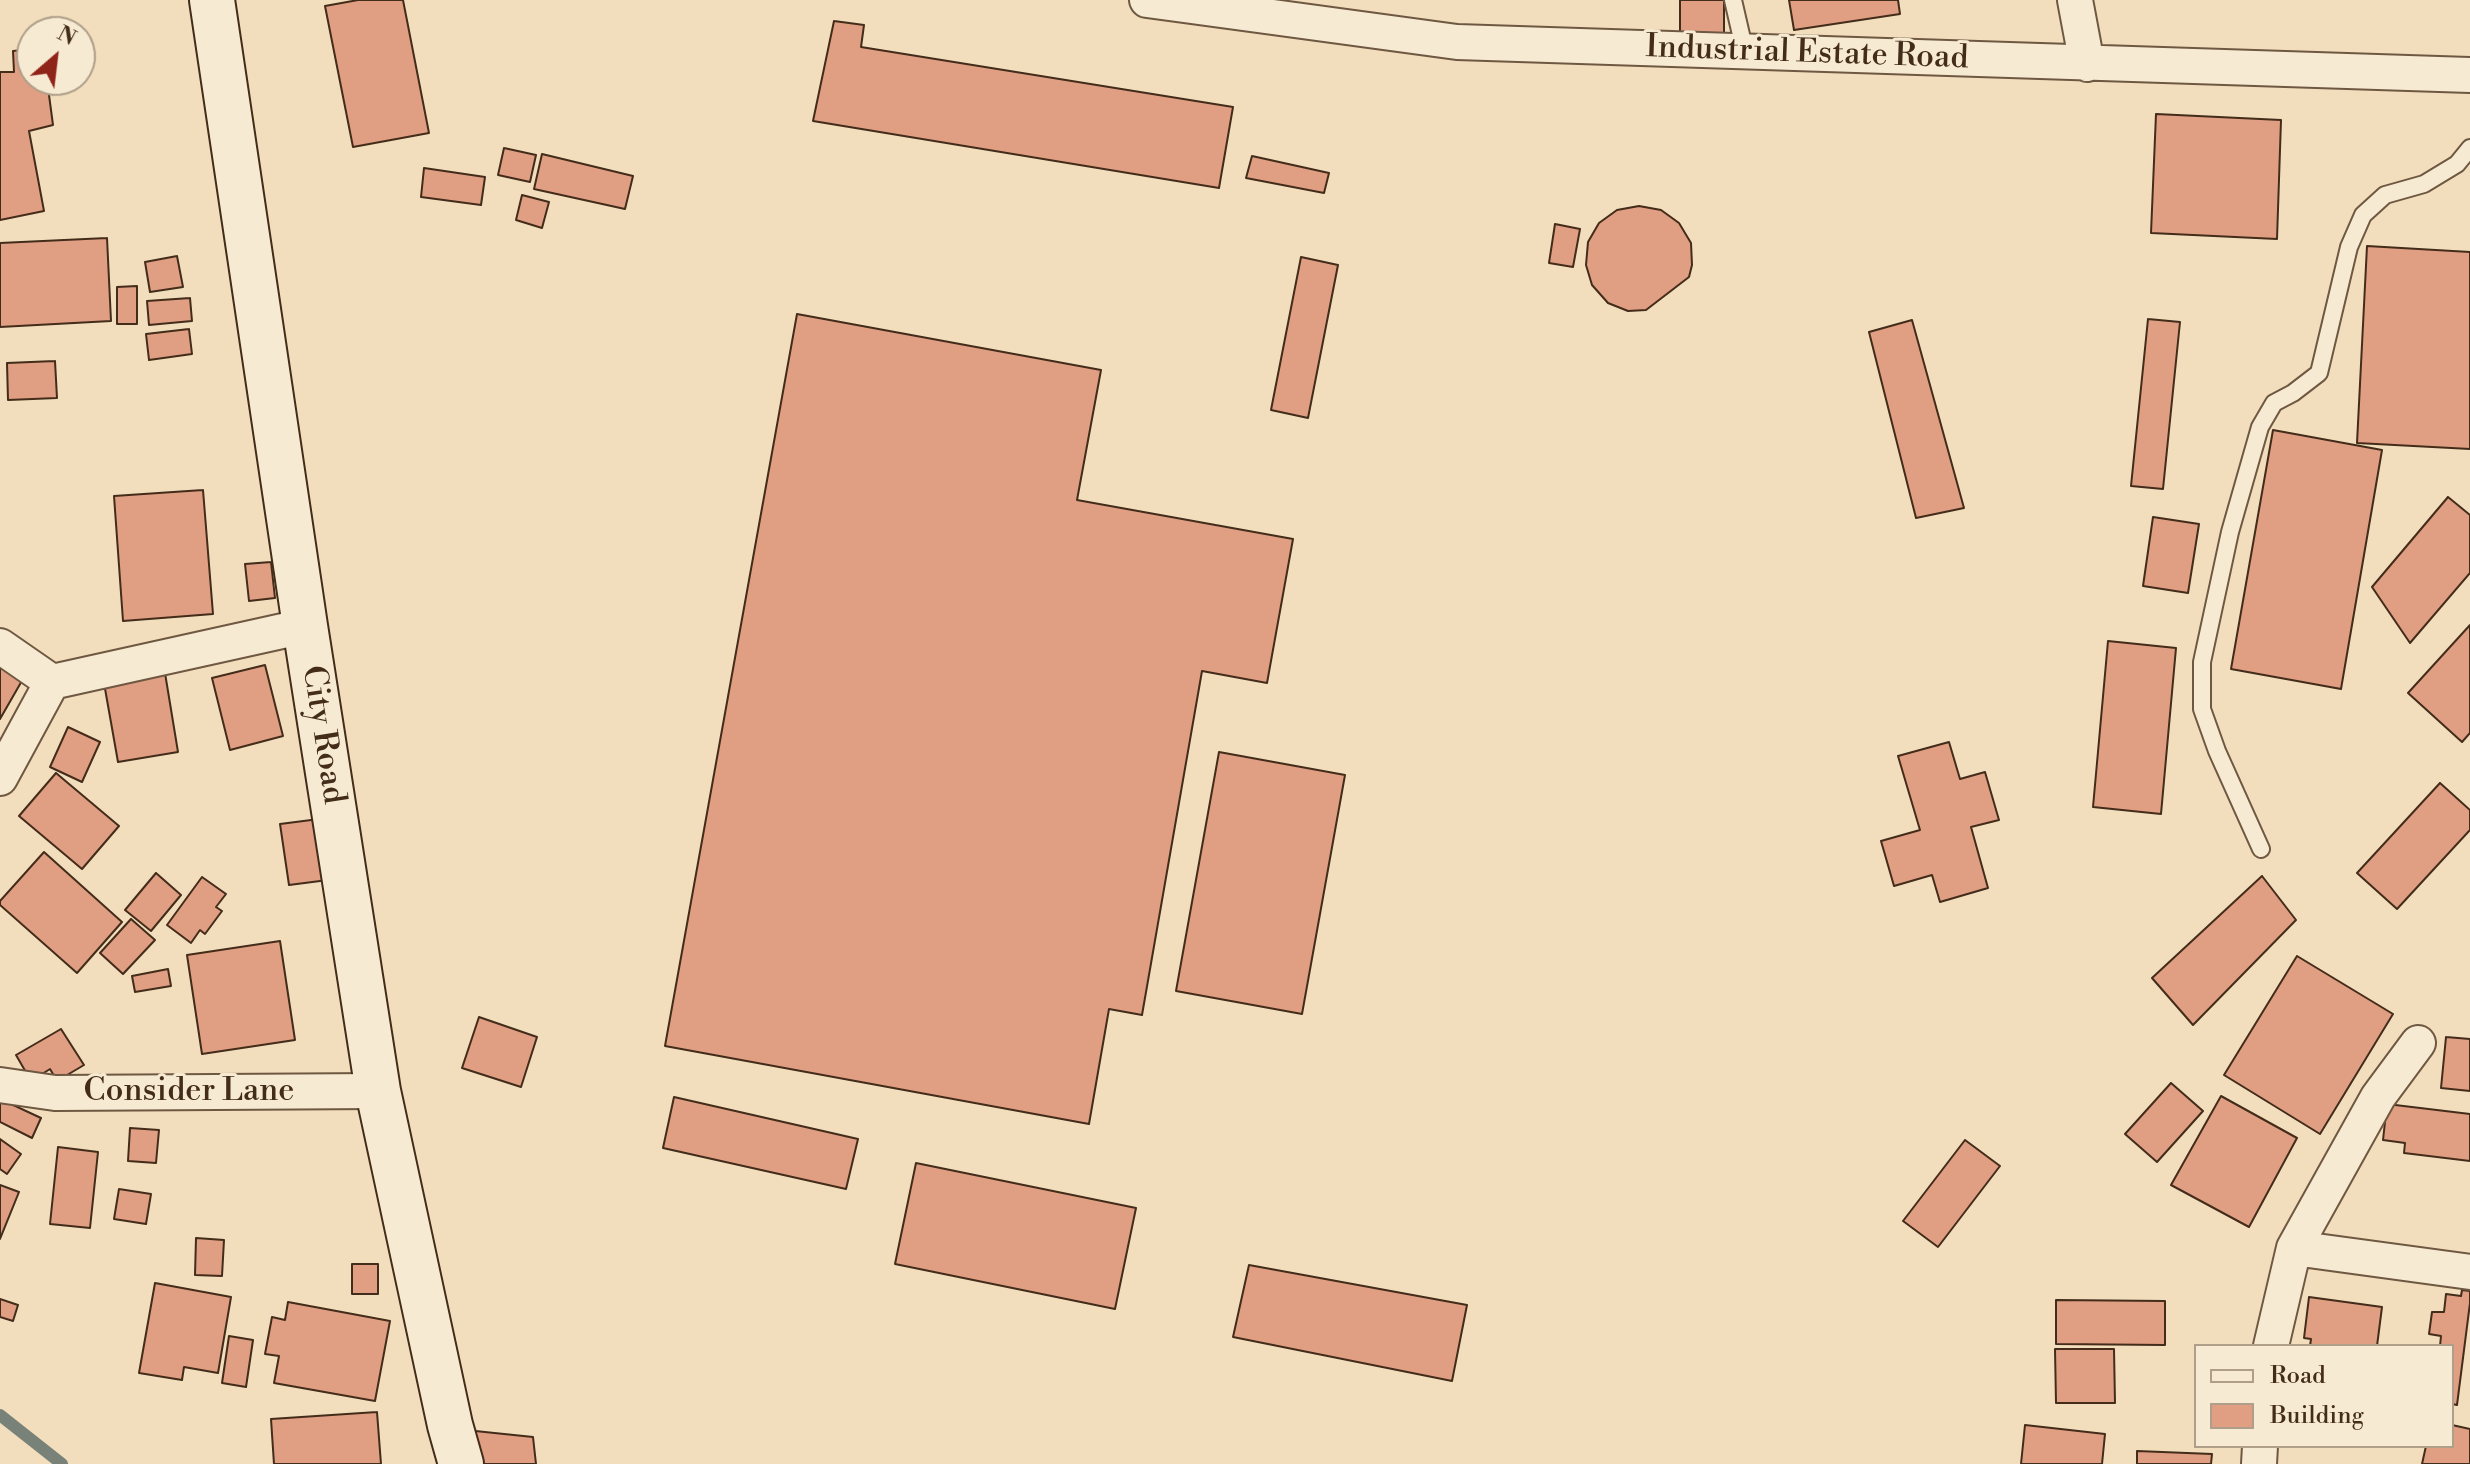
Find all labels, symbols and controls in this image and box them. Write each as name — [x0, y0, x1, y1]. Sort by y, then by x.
north arrow — [16, 16, 96, 96]
text: N — [53, 20, 81, 52]
street label: Industrial Estate Road — [1645, 29, 1969, 79]
street label: City Road — [292, 663, 352, 807]
street label: Consider Lane — [84, 1073, 294, 1111]
legend — [2194, 1344, 2454, 1448]
text: Road — [2270, 1361, 2326, 1391]
text: Building — [2270, 1401, 2364, 1431]

